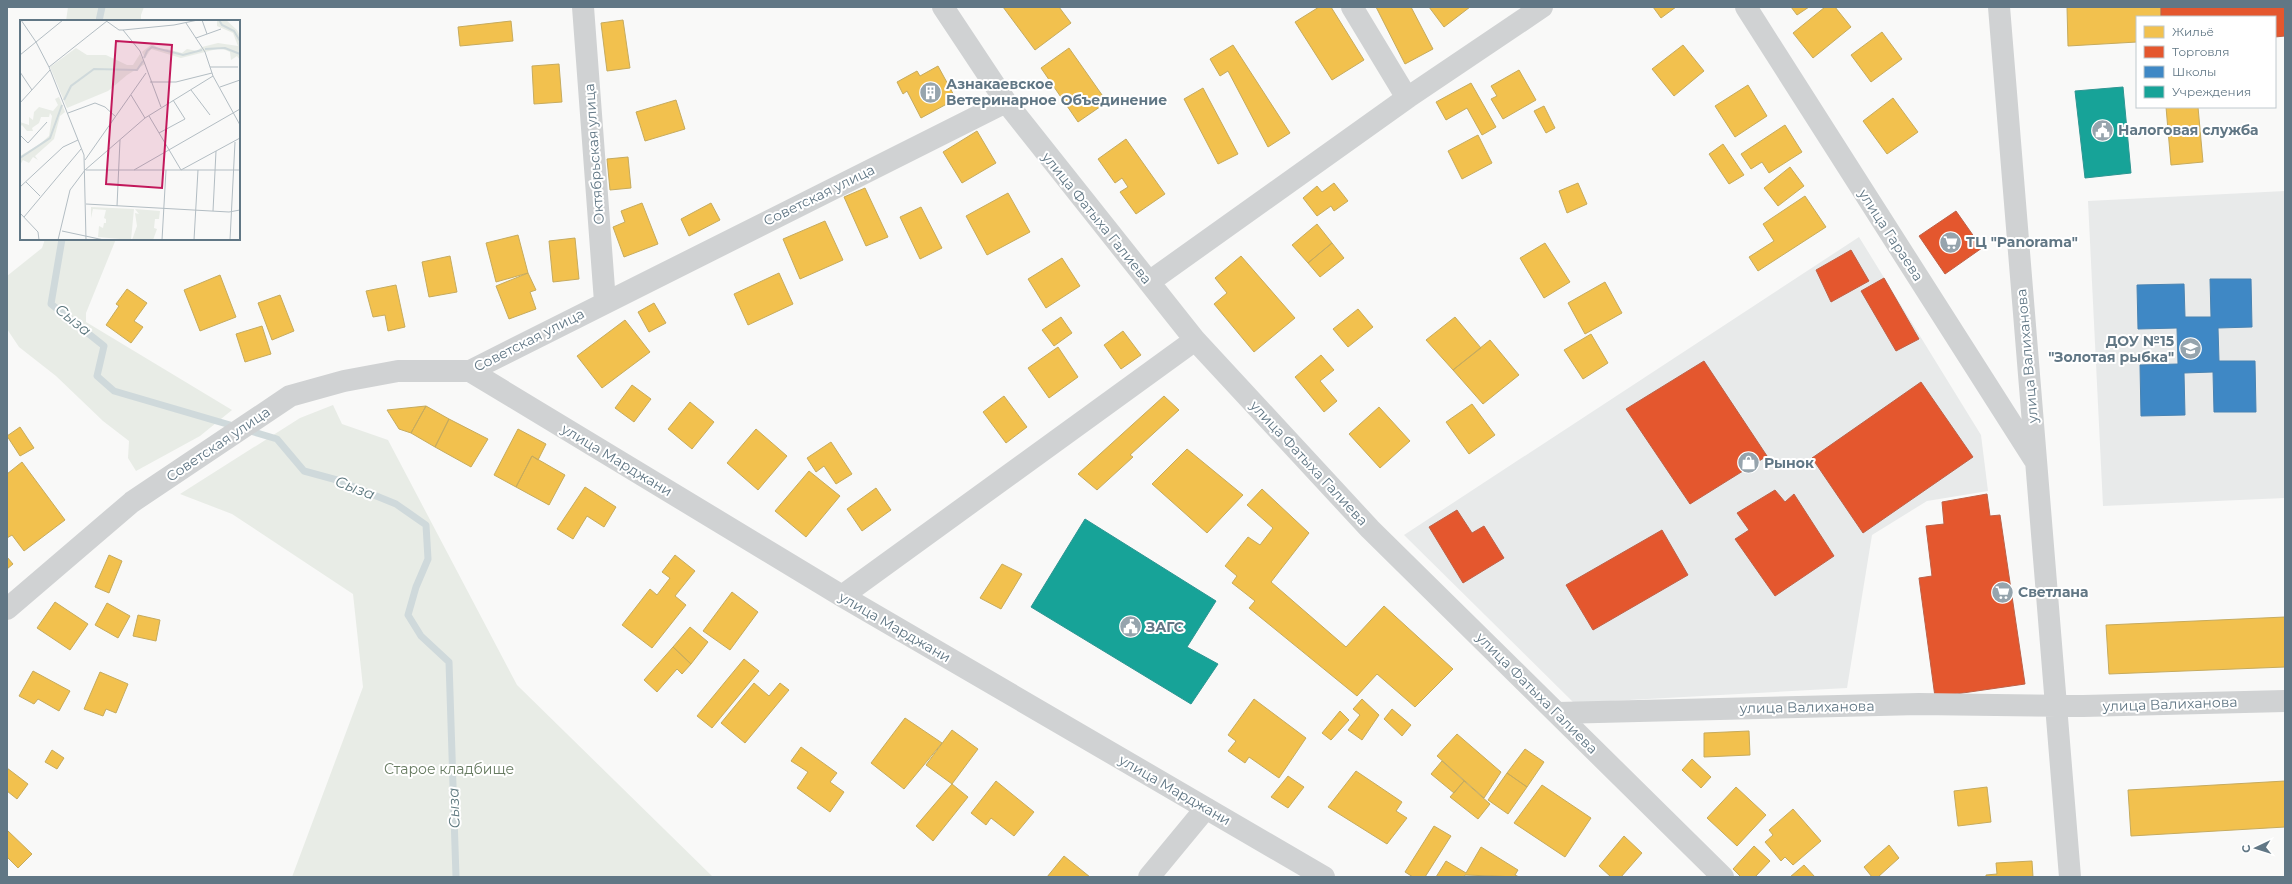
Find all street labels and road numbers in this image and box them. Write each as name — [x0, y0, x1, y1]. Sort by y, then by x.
street label: Октябрьская улица — [580, 83, 608, 225]
street label: улица Фатыха Галиева — [1038, 148, 1156, 288]
street label: Советская улица — [760, 160, 878, 230]
street label: улица Гараева — [1854, 185, 1927, 284]
street label: улица Валиханова — [2012, 288, 2042, 425]
street label: Советская улица — [471, 304, 587, 376]
street label: улица Фатыха Галиева — [1246, 396, 1372, 529]
street label: Советская улица — [163, 403, 273, 485]
street label: улица Марджани — [557, 419, 676, 500]
street label: улица Марджани — [835, 587, 954, 666]
street label: улица Фатыха Галиева — [1472, 628, 1602, 758]
street label: улица Валиханова — [2101, 693, 2238, 715]
street label: улица Валиханова — [1738, 697, 1875, 717]
street label: улица Марджани — [1115, 750, 1234, 829]

